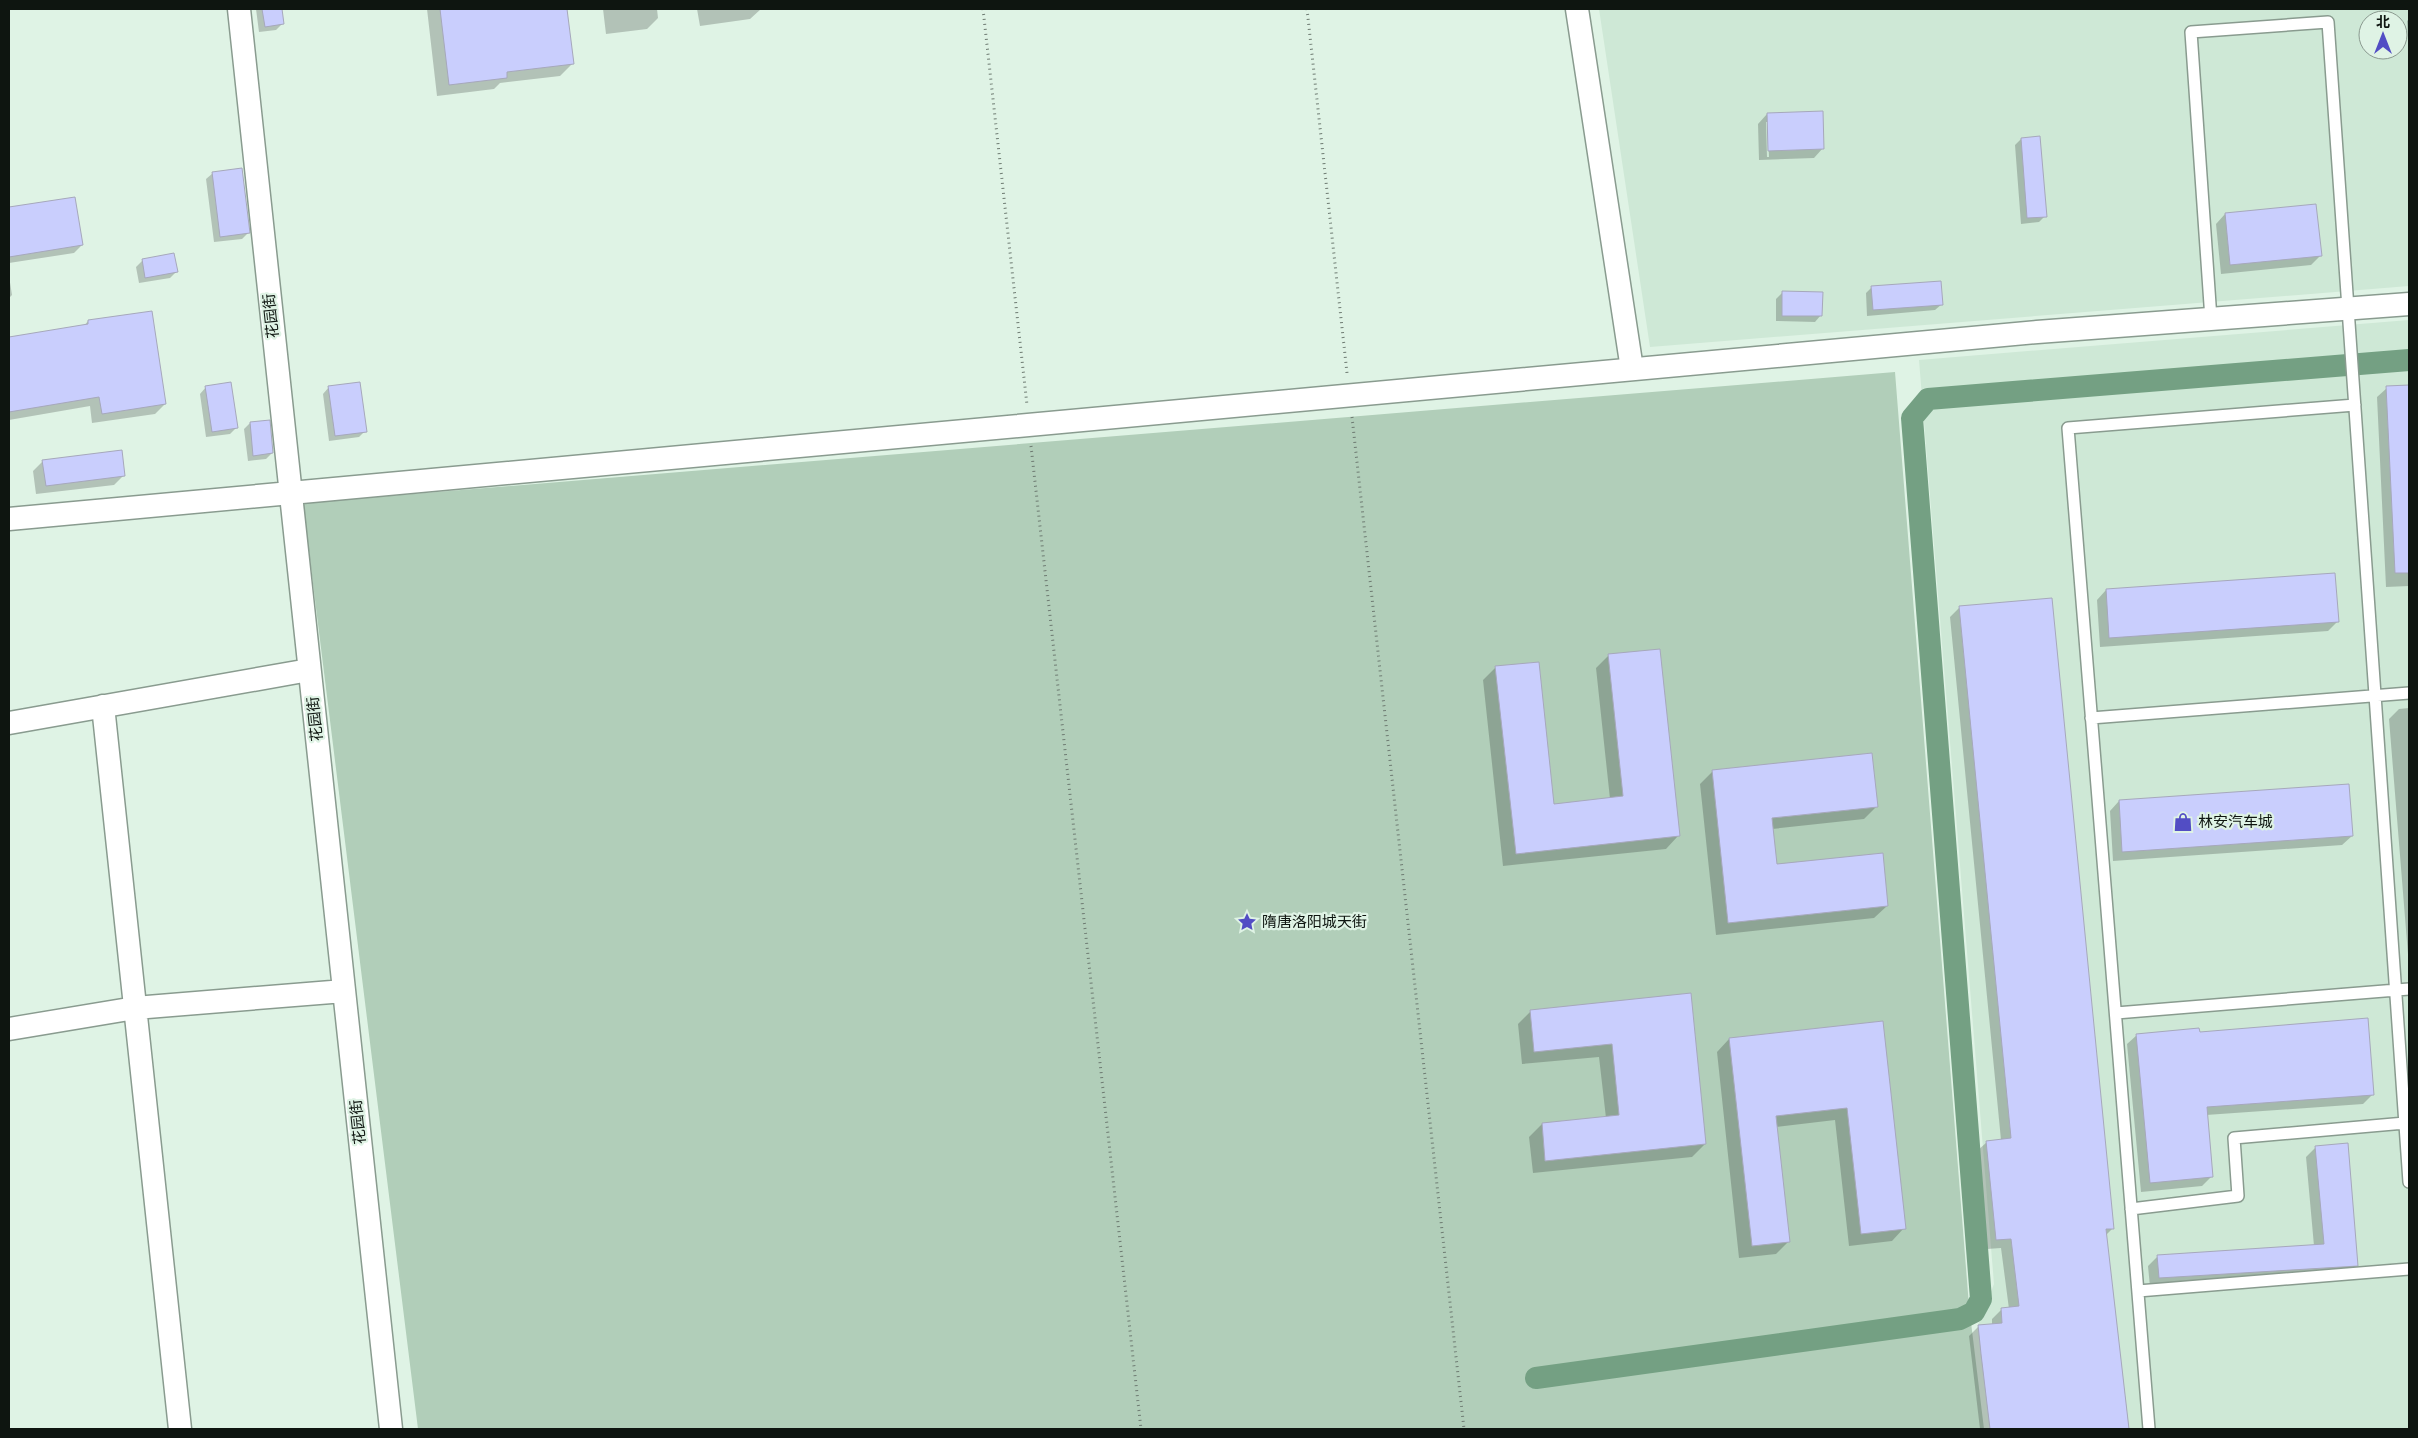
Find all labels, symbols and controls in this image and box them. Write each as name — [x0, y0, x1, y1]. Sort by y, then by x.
north arrow — [2358, 10, 2408, 60]
text: 北 — [2376, 12, 2390, 31]
street label: 花园街 — [258, 293, 282, 340]
street label: 花园街 — [302, 696, 326, 743]
shop icon: 林安汽车城 — [2172, 811, 2194, 833]
place label: 林安汽车城 — [2198, 811, 2273, 831]
place icon: 隋唐洛阳城天街 — [1236, 911, 1258, 933]
place label: 隋唐洛阳城天街 — [1262, 911, 1367, 931]
street label: 花园街 — [345, 1099, 369, 1146]

